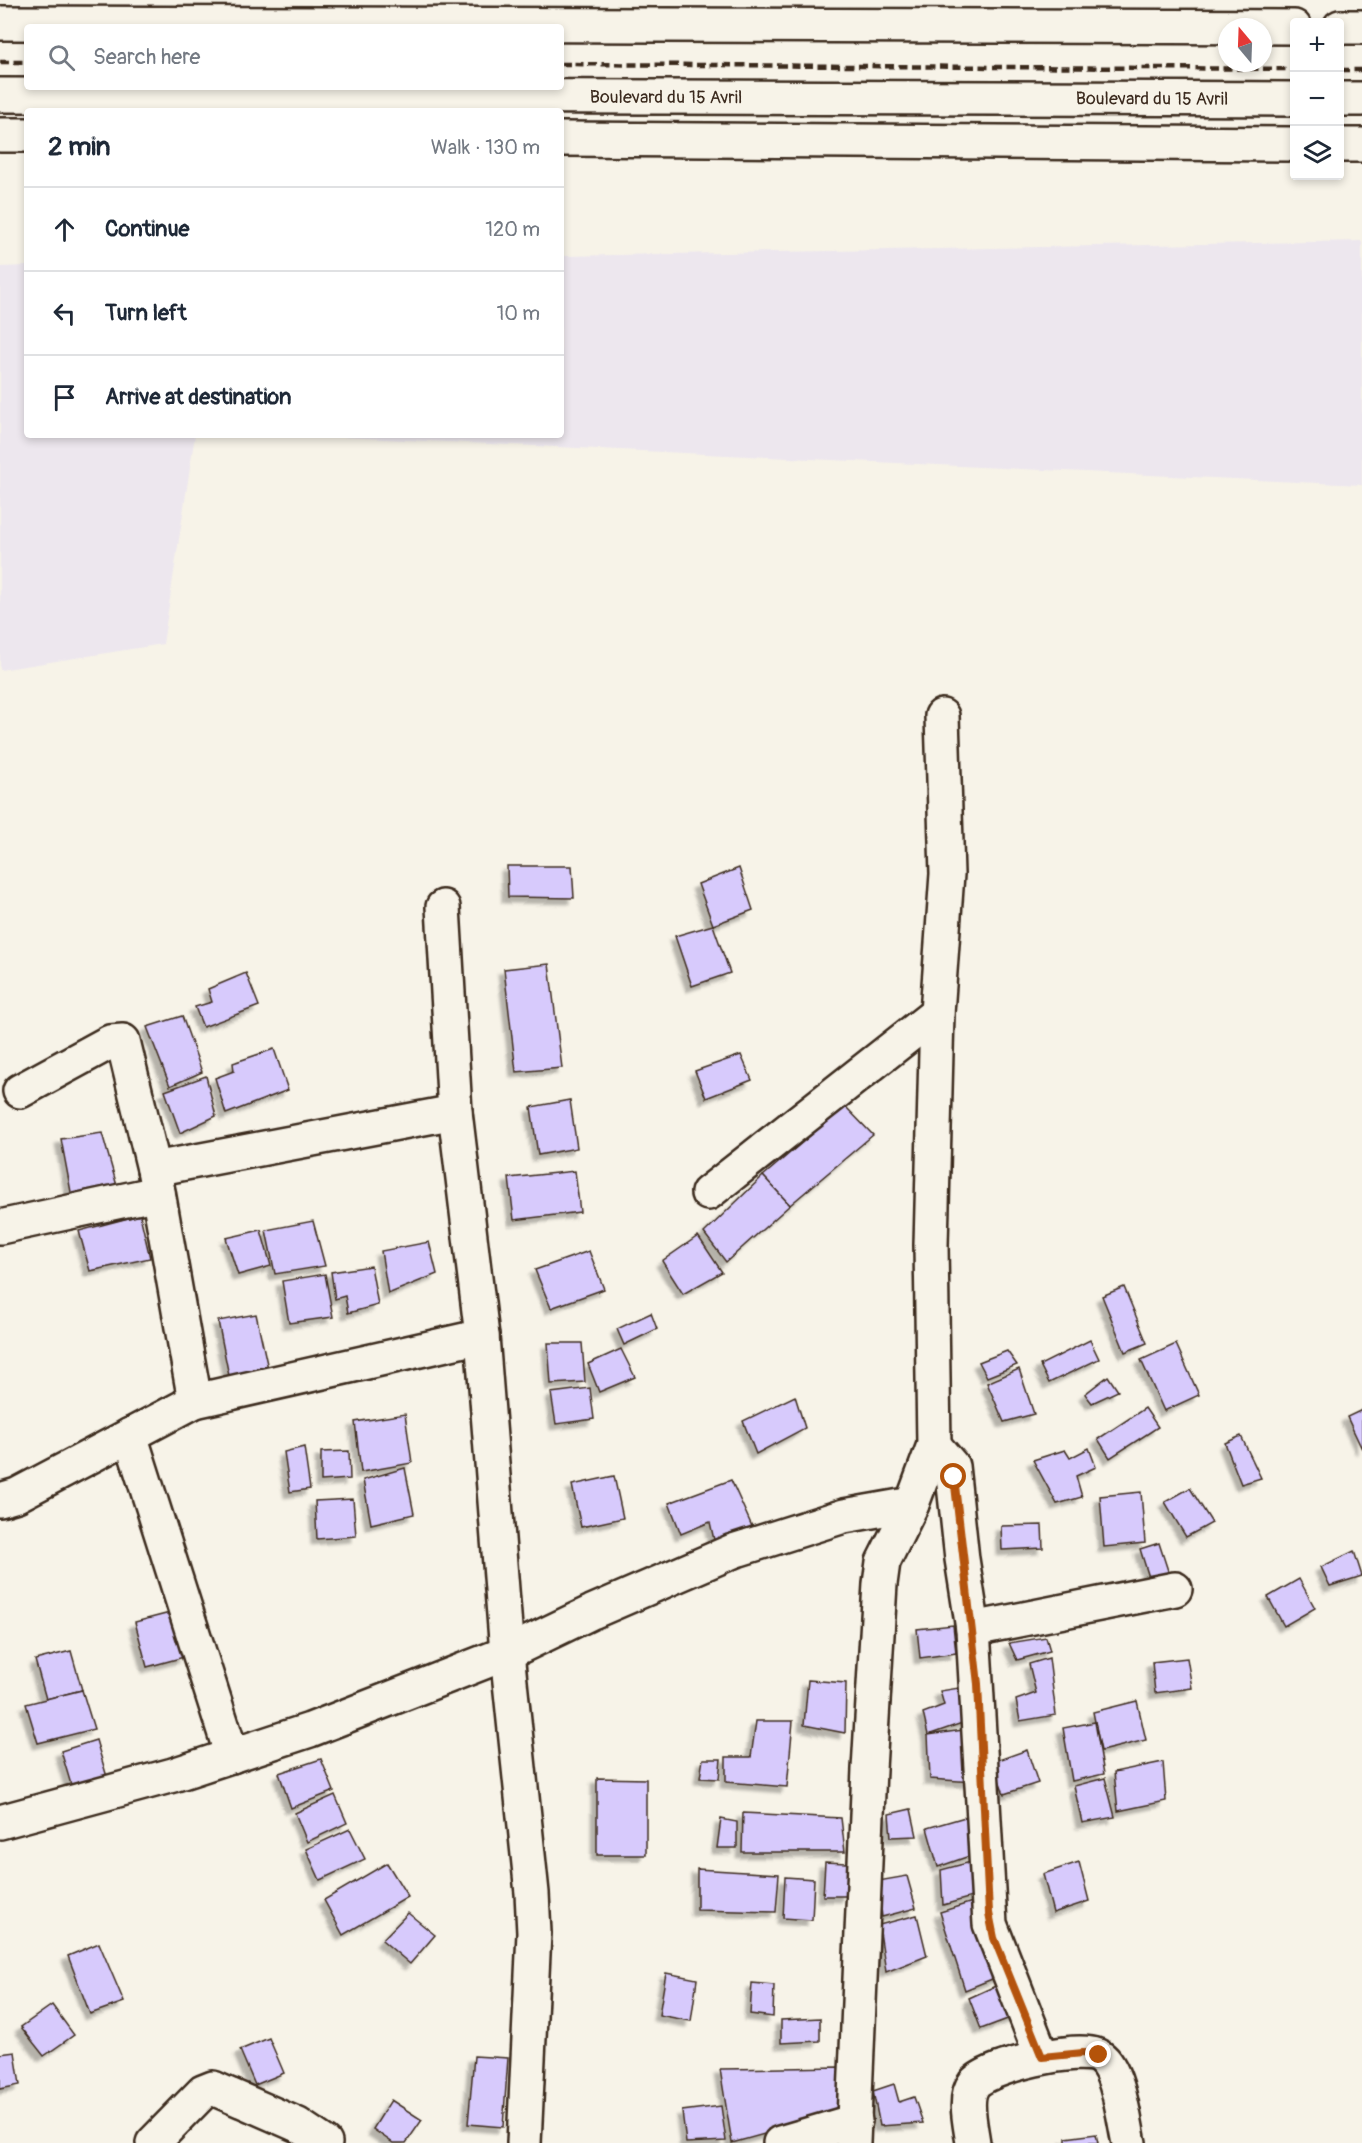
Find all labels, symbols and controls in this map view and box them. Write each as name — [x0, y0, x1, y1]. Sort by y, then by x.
north arrow — [1218, 18, 1272, 72]
map controls — [1290, 18, 1344, 180]
button: + — [1290, 18, 1344, 72]
search box — [24, 24, 564, 90]
icon: search — [45, 41, 78, 74]
text: Search here — [93, 43, 200, 71]
button: − — [1290, 72, 1344, 126]
street label: Boulevard du 15 Avril — [590, 86, 742, 109]
street label: Boulevard du 15 Avril — [1076, 87, 1228, 111]
button: layers — [1290, 126, 1344, 180]
text: 2 min — [48, 131, 110, 163]
text: Walk · 130 m — [431, 135, 540, 160]
icon: ahead — [48, 213, 81, 246]
text: Continue — [105, 215, 189, 243]
text: 120 m — [485, 217, 540, 242]
icon: left — [48, 297, 81, 330]
text: Turn left — [105, 299, 187, 327]
text: 10 m — [496, 301, 540, 326]
icon: arrive — [48, 381, 81, 414]
text: Arrive at destination — [105, 383, 291, 411]
route start — [940, 1463, 966, 1489]
route end — [1085, 2041, 1111, 2067]

